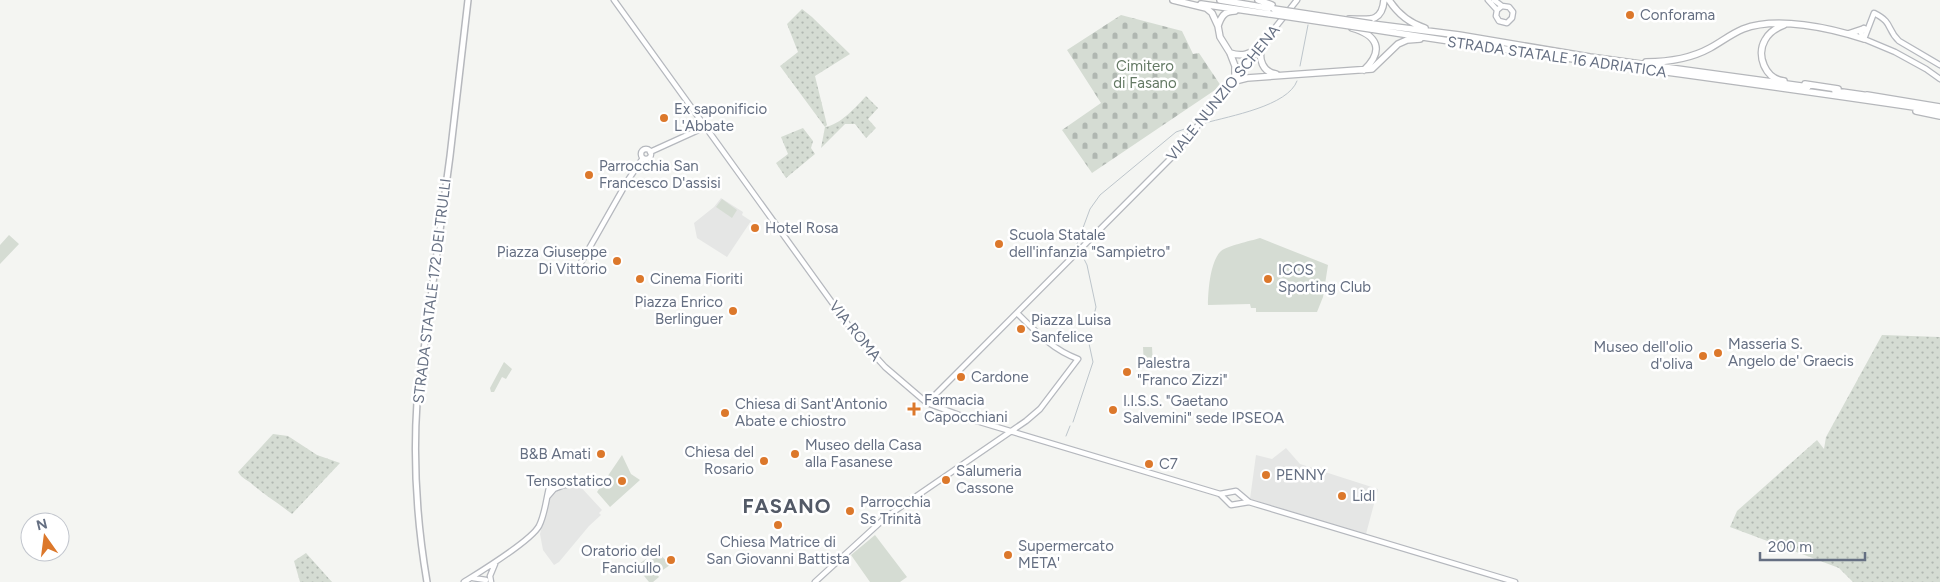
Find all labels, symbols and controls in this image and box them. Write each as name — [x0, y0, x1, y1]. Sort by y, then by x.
place label: Conforama — [1640, 6, 1715, 24]
marker: Conforama — [1624, 9, 1636, 21]
street label: VIALE NUNZIO SCHENA — [1163, 21, 1283, 165]
street label: STRADA STATALE 16 ADRIATICA — [1446, 33, 1668, 81]
park label: Cimitero di Fasano — [1113, 57, 1177, 92]
place label: Ex saponificio L'Abbate — [674, 100, 767, 135]
marker: Ex saponificio L'Abbate — [658, 112, 670, 124]
place label: Parrocchia San Francesco D'assisi — [599, 157, 721, 192]
marker: Parrocchia San Francesco D'assisi — [583, 169, 595, 181]
street label: STRADA STATALE 172 DEI TRULLI — [409, 177, 455, 405]
place label: Hotel Rosa — [765, 219, 839, 237]
marker: Hotel Rosa — [749, 222, 761, 234]
place label: Scuola Statale dell'infanzia "Sampietro" — [1009, 226, 1170, 261]
marker: Scuola Statale dell'infanzia "Sampietro" — [993, 238, 1005, 250]
place label: Piazza Giuseppe Di Vittorio — [497, 243, 607, 278]
marker: Piazza Giuseppe Di Vittorio — [611, 255, 623, 267]
place label: ICOS Sporting Club — [1278, 261, 1371, 296]
place label: Cinema Fioriti — [650, 270, 743, 288]
marker: Cinema Fioriti — [634, 273, 646, 285]
marker: ICOS Sporting Club — [1262, 273, 1274, 285]
place label: Piazza Enrico Berlinguer — [634, 293, 723, 328]
street label: VIA ROMA — [825, 297, 885, 365]
marker: Piazza Enrico Berlinguer — [727, 305, 739, 317]
place label: Piazza Luisa Sanfelice — [1031, 311, 1111, 346]
marker: Piazza Luisa Sanfelice — [1015, 323, 1027, 335]
place label: Masseria S. Angelo de' Graecis — [1728, 335, 1854, 370]
place label: Museo dell'olio d'oliva — [1594, 338, 1693, 373]
marker: Masseria S. Angelo de' Graecis — [1712, 347, 1724, 359]
marker: Museo dell'olio d'oliva — [1697, 350, 1709, 362]
place label: Palestra "Franco Zizzi" — [1137, 354, 1228, 389]
marker: Palestra "Franco Zizzi" — [1121, 366, 1133, 378]
place label: Cardone — [971, 368, 1029, 386]
marker: Cardone — [955, 371, 967, 383]
place label: Farmacia Capocchiani — [924, 391, 1008, 426]
place label: I.I.S.S. "Gaetano Salvemini" sede IPSEOA — [1123, 392, 1284, 427]
place label: Chiesa di Sant'Antonio Abate e chiostro — [735, 395, 888, 430]
marker: Farmacia Capocchiani — [908, 403, 920, 415]
marker: I.I.S.S. "Gaetano Salvemini" sede IPSEOA — [1107, 404, 1119, 416]
marker: Chiesa di Sant'Antonio Abate e chiostro — [719, 407, 731, 419]
place label: Museo della Casa alla Fasanese — [805, 436, 922, 471]
place label: Chiesa del Rosario — [685, 443, 754, 478]
place label: B&B Amati — [520, 445, 591, 463]
marker: B&B Amati — [595, 448, 607, 460]
marker: Museo della Casa alla Fasanese — [789, 448, 801, 460]
marker: Chiesa del Rosario — [758, 455, 770, 467]
place label: C7 — [1159, 455, 1178, 473]
marker: C7 — [1143, 458, 1155, 470]
place label: Salumeria Cassone — [956, 462, 1022, 497]
place label: PENNY — [1276, 466, 1326, 484]
marker: PENNY — [1260, 469, 1272, 481]
place label: Tensostatico — [526, 472, 612, 490]
marker: Salumeria Cassone — [940, 474, 952, 486]
marker: Tensostatico — [616, 475, 628, 487]
place label: Lidl — [1352, 487, 1375, 505]
marker: Lidl — [1336, 490, 1348, 502]
place label: Parrocchia Ss Trinità — [860, 493, 931, 528]
district label: FASANO — [743, 494, 831, 518]
marker: Parrocchia Ss Trinità — [844, 505, 856, 517]
north arrow — [20, 512, 70, 562]
text: N — [35, 515, 49, 534]
marker: Chiesa Matrice di San Giovanni Battista — [772, 519, 784, 531]
scale bar — [1760, 530, 1865, 562]
place label: Chiesa Matrice di San Giovanni Battista — [706, 533, 850, 568]
place label: Supermercato META' — [1018, 537, 1114, 572]
text: 200 m — [1768, 538, 1812, 556]
place label: Oratorio del Fanciullo — [581, 542, 661, 577]
marker: Supermercato META' — [1002, 549, 1014, 561]
marker: Oratorio del Fanciullo — [665, 554, 677, 566]

